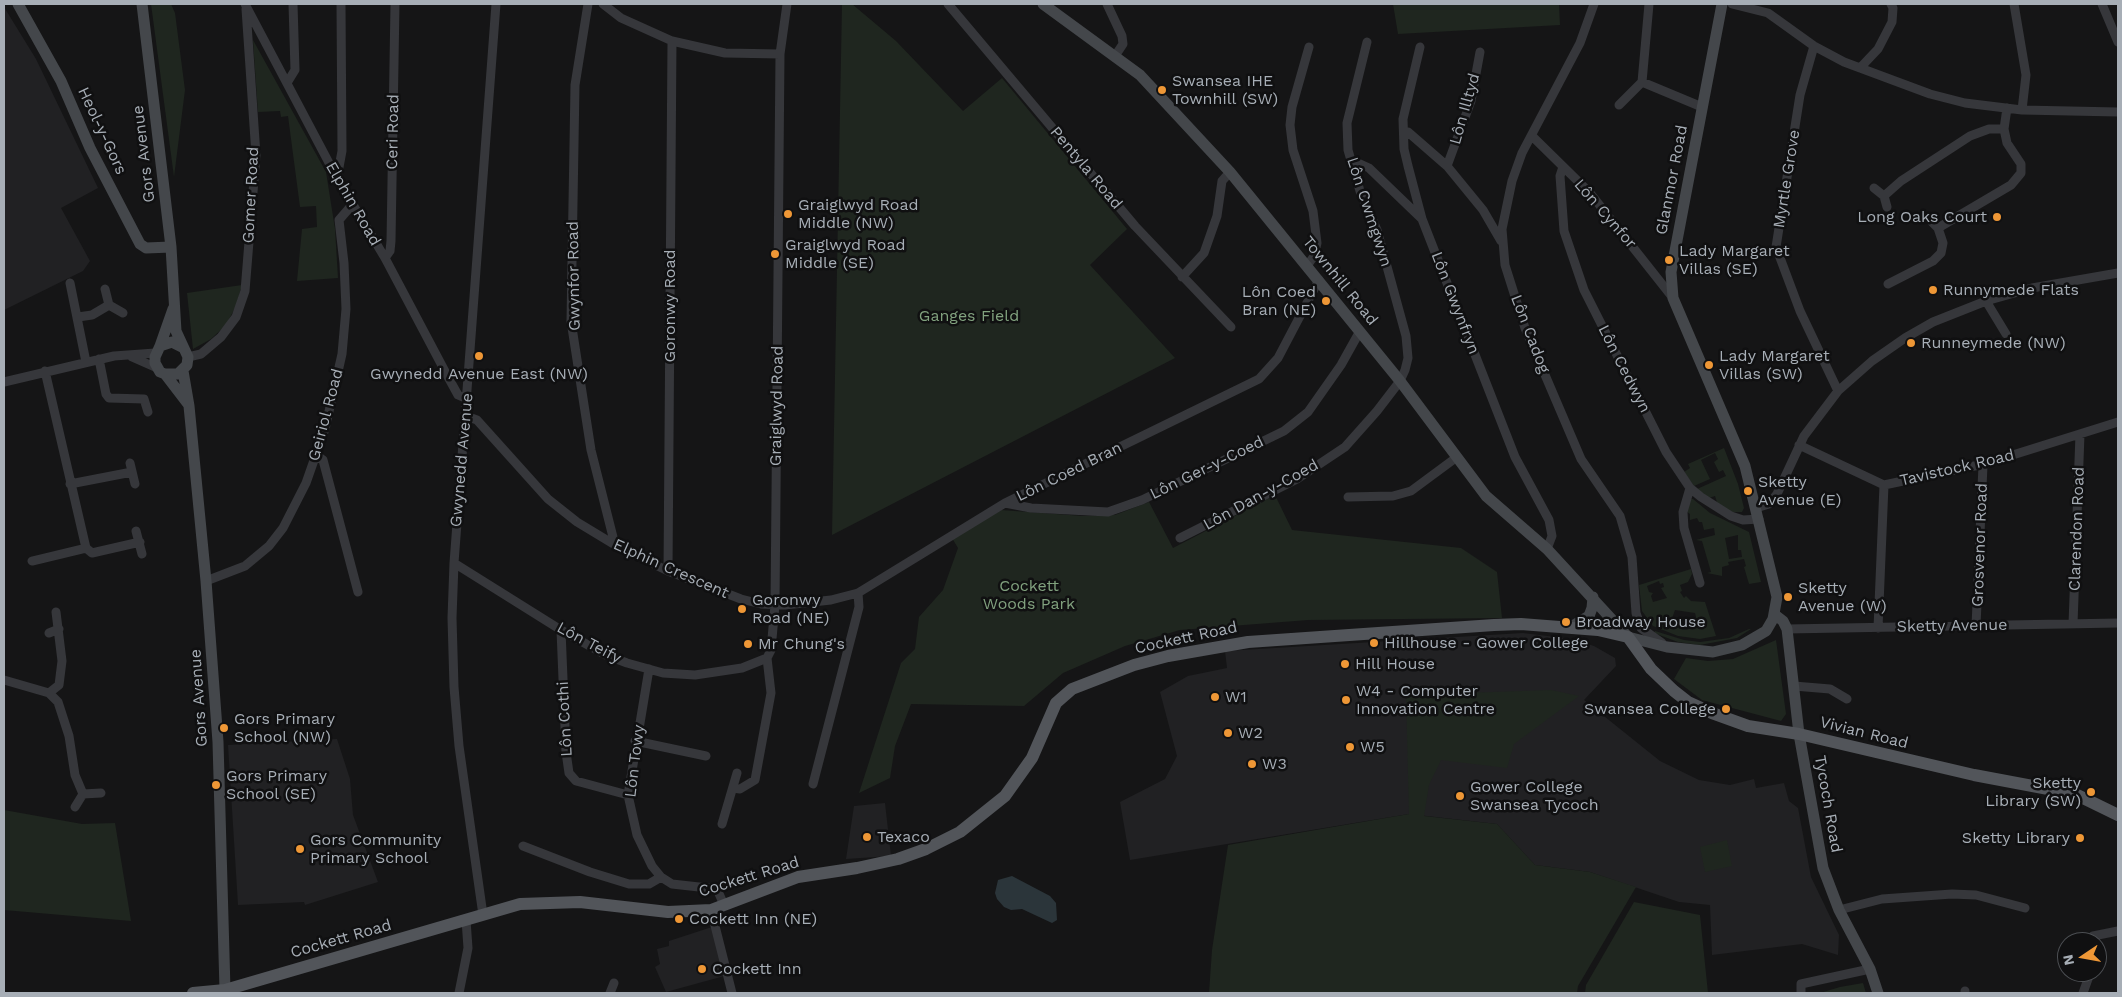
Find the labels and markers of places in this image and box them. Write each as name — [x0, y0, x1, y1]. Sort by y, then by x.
place label: Swansea IHE Townhill (SW) — [1172, 71, 1278, 109]
marker: Swansea IHE Townhill (SW) — [1156, 84, 1168, 96]
place label: Graiglwyd Road Middle (NW) — [798, 195, 919, 233]
place label: Long Oaks Court — [1857, 207, 1987, 227]
marker: Graiglwyd Road Middle (NW) — [782, 208, 794, 220]
marker: Long Oaks Court — [1991, 211, 2003, 223]
place label: Graiglwyd Road Middle (SE) — [785, 235, 906, 273]
place label: Lady Margaret Villas (SE) — [1679, 241, 1790, 279]
marker: Graiglwyd Road Middle (SE) — [769, 248, 781, 260]
marker: Lady Margaret Villas (SE) — [1663, 254, 1675, 266]
place label: Runnymede Flats — [1943, 280, 2079, 300]
place label: Lôn Coed Bran (NE) — [1242, 282, 1316, 320]
marker: Runnymede Flats — [1927, 284, 1939, 296]
marker: Lôn Coed Bran (NE) — [1320, 295, 1332, 307]
place label: Runneymede (NW) — [1921, 333, 2066, 353]
marker: Runneymede (NW) — [1905, 337, 1917, 349]
place label: Lady Margaret Villas (SW) — [1719, 346, 1830, 384]
marker: Gwynedd Avenue East (NW) — [473, 350, 485, 362]
marker: Lady Margaret Villas (SW) — [1703, 359, 1715, 371]
place label: Gwynedd Avenue East (NW) — [370, 364, 588, 384]
place label: Sketty Avenue (E) — [1758, 472, 1841, 510]
marker: Sketty Avenue (E) — [1742, 485, 1754, 497]
place label: Sketty Avenue (W) — [1798, 578, 1887, 616]
place label: Goronwy Road (NE) — [752, 590, 829, 628]
marker: Sketty Avenue (W) — [1782, 591, 1794, 603]
marker: Goronwy Road (NE) — [736, 603, 748, 615]
place label: Broadway House — [1576, 612, 1706, 632]
marker: Broadway House — [1560, 616, 1572, 628]
place label: Hillhouse - Gower College — [1384, 633, 1589, 653]
place label: Mr Chung's — [758, 634, 845, 654]
marker: Hillhouse - Gower College — [1368, 637, 1380, 649]
marker: Mr Chung's — [742, 638, 754, 650]
place label: Hill House — [1355, 654, 1435, 674]
marker: Hill House — [1339, 658, 1351, 670]
place label: W4 - Computer Innovation Centre — [1356, 681, 1495, 719]
place label: W1 — [1225, 687, 1247, 707]
marker: W1 — [1209, 691, 1221, 703]
marker: W4 - Computer Innovation Centre — [1340, 694, 1352, 706]
place label: Swansea College — [1584, 699, 1716, 719]
marker: Swansea College — [1720, 703, 1732, 715]
place label: Gors Primary School (NW) — [234, 709, 335, 747]
marker: Gors Primary School (NW) — [218, 722, 230, 734]
place label: W2 — [1238, 723, 1263, 743]
marker: W2 — [1222, 727, 1234, 739]
place label: W5 — [1360, 737, 1385, 757]
marker: W5 — [1344, 741, 1356, 753]
place label: W3 — [1262, 754, 1287, 774]
marker: W3 — [1246, 758, 1258, 770]
place label: Gors Primary School (SE) — [226, 766, 327, 804]
place label: Sketty Library (SW) — [1985, 773, 2081, 811]
place label: Gower College Swansea Tycoch — [1470, 777, 1599, 815]
marker: Gors Primary School (SE) — [210, 779, 222, 791]
marker: Sketty Library (SW) — [2085, 786, 2097, 798]
marker: Gower College Swansea Tycoch — [1454, 790, 1466, 802]
place label: Texaco — [877, 827, 930, 847]
place label: Sketty Library — [1962, 828, 2070, 848]
place label: Gors Community Primary School — [310, 830, 441, 868]
marker: Texaco — [861, 831, 873, 843]
marker: Sketty Library — [2074, 832, 2086, 844]
marker: Gors Community Primary School — [294, 843, 306, 855]
place label: Cockett Inn (NE) — [689, 909, 817, 929]
marker: Cockett Inn (NE) — [673, 913, 685, 925]
place label: Cockett Inn — [712, 959, 802, 979]
marker: Cockett Inn — [696, 963, 708, 975]

